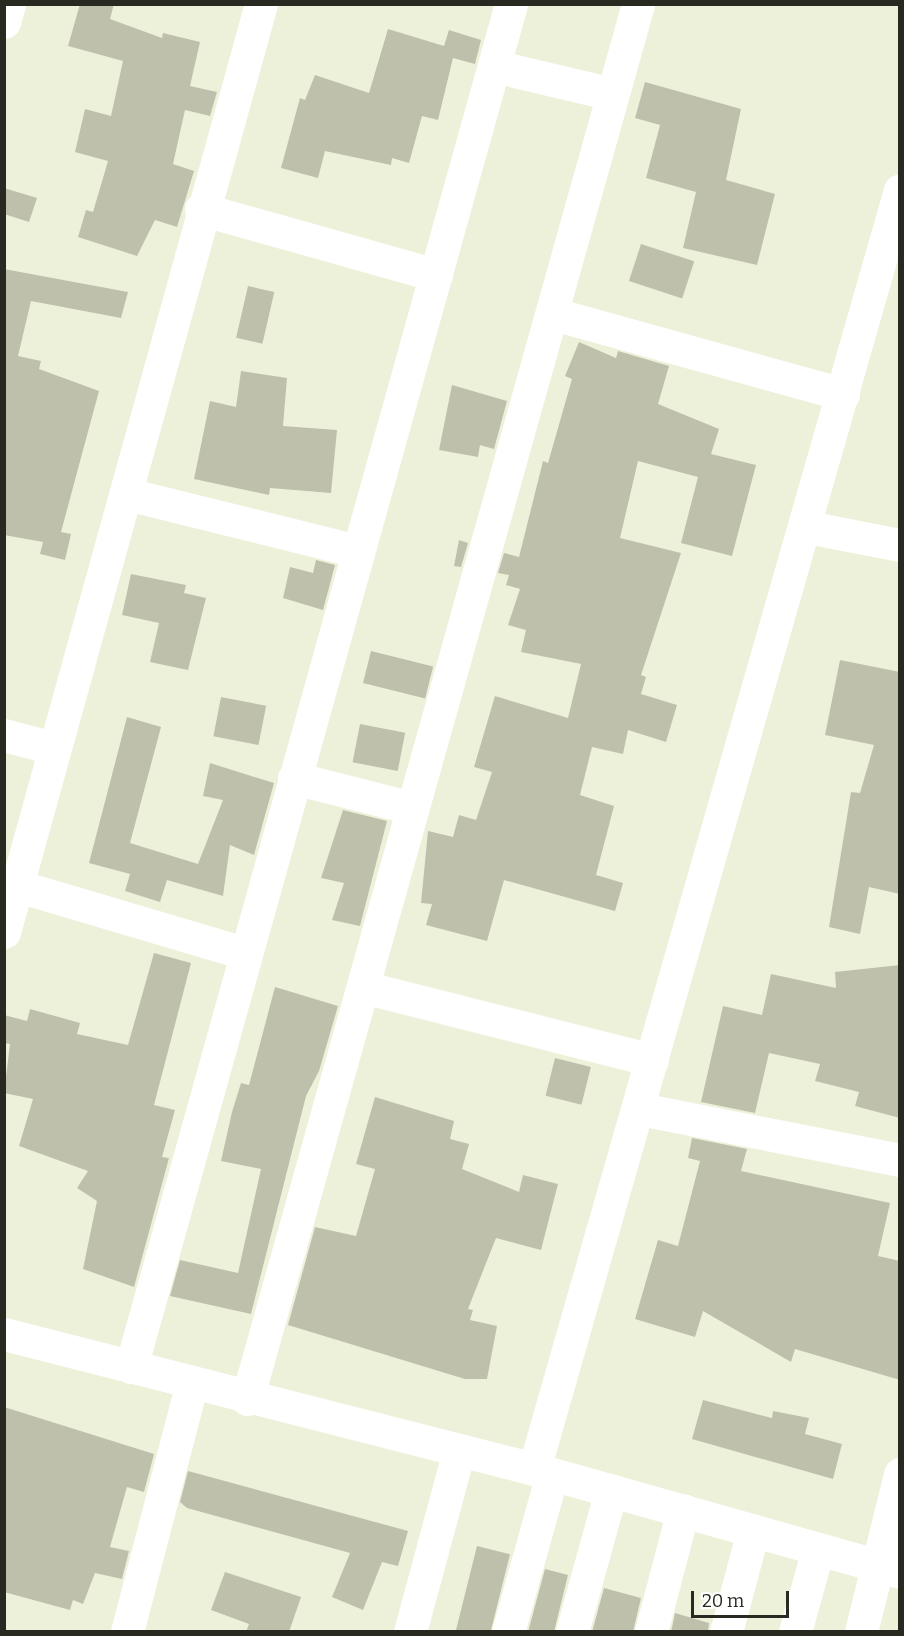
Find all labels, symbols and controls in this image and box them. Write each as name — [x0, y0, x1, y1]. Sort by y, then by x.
scale bar — [694, 1579, 792, 1617]
text: 20 m — [702, 1590, 744, 1612]

